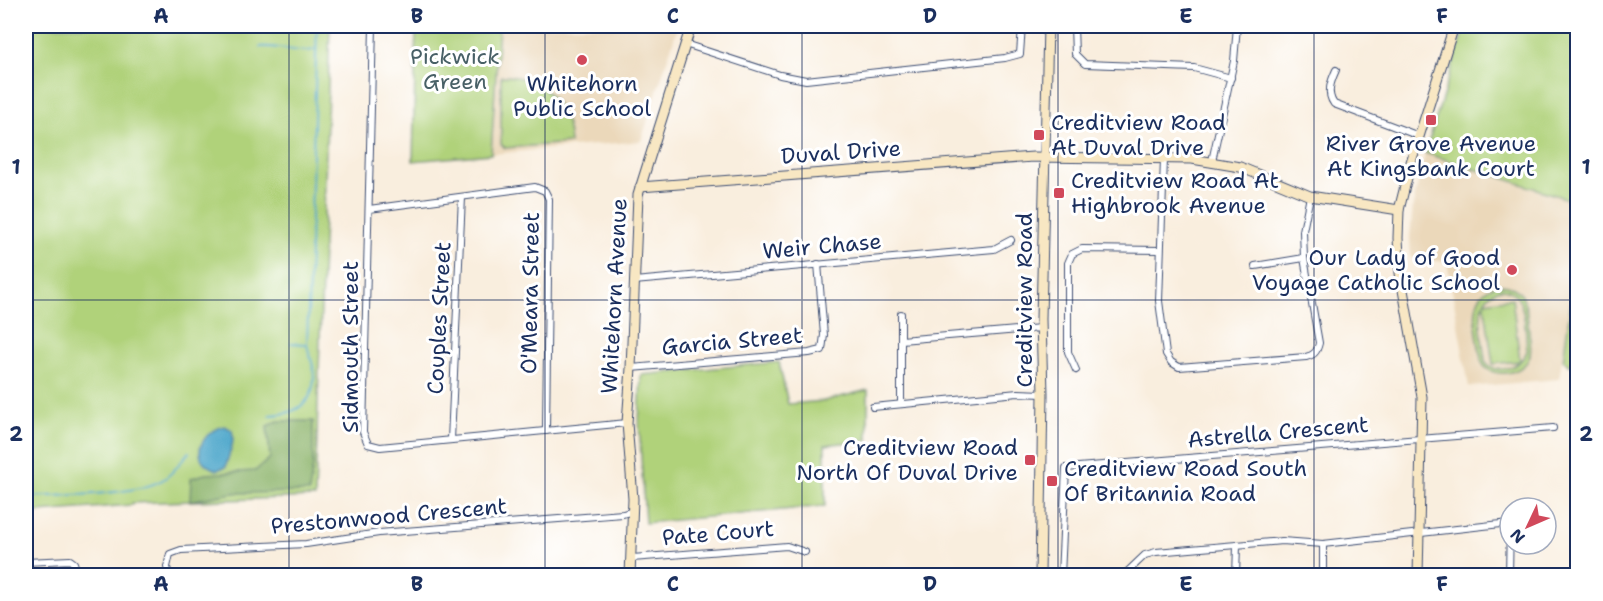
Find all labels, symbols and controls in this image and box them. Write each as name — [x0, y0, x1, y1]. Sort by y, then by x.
text: A — [153, 3, 169, 29]
text: B — [411, 3, 423, 29]
text: C — [667, 3, 679, 29]
text: D — [923, 3, 937, 29]
text: E — [1179, 3, 1193, 29]
text: F — [1436, 3, 1448, 29]
park label: Pickwick Green — [410, 42, 500, 96]
marker: Whitehorn Public School — [575, 53, 589, 67]
place label: Whitehorn Public School — [513, 69, 651, 123]
place label: Creditview Road At Duval Drive — [1051, 108, 1226, 162]
marker: River Grove Avenue At Kingsbank Court — [1424, 113, 1438, 127]
marker: Creditview Road At Duval Drive — [1032, 128, 1046, 142]
place label: River Grove Avenue At Kingsbank Court — [1326, 129, 1536, 183]
street label: Duval Drive — [780, 133, 902, 171]
text: 1 — [11, 154, 21, 180]
text: 1 — [1581, 154, 1591, 180]
place label: Creditview Road At Highbrook Avenue — [1071, 166, 1279, 220]
marker: Creditview Road At Highbrook Avenue — [1052, 186, 1066, 200]
street label: Whitehorn Avenue — [594, 197, 634, 395]
street label: O'Meara Street — [514, 212, 546, 374]
street label: Creditview Road — [1010, 212, 1039, 387]
street label: Weir Chase — [761, 226, 883, 266]
street label: Couples Street — [421, 241, 457, 395]
place label: Our Lady of Good Voyage Catholic School — [1252, 243, 1500, 297]
street label: Sidmouth Street — [336, 261, 365, 433]
marker: Our Lady of Good Voyage Catholic School — [1505, 263, 1519, 277]
street label: Garcia Street — [660, 320, 804, 362]
street label: Astrella Crescent — [1186, 410, 1370, 454]
text: 2 — [9, 421, 23, 447]
text: 2 — [1579, 421, 1593, 447]
place label: Creditview Road North Of Duval Drive — [796, 433, 1018, 487]
marker: Creditview Road North Of Duval Drive — [1023, 453, 1037, 467]
place label: Creditview Road South Of Britannia Road — [1064, 454, 1307, 508]
marker: Creditview Road South Of Britannia Road — [1045, 474, 1059, 488]
street label: Prestonwood Crescent — [270, 491, 508, 541]
north arrow — [1498, 496, 1558, 556]
street label: Pate Court — [661, 514, 775, 552]
text: N — [1506, 524, 1530, 548]
text: A — [153, 571, 169, 597]
text: B — [411, 571, 423, 597]
text: C — [667, 571, 679, 597]
text: D — [923, 571, 937, 597]
text: E — [1179, 571, 1193, 597]
text: F — [1436, 571, 1448, 597]

